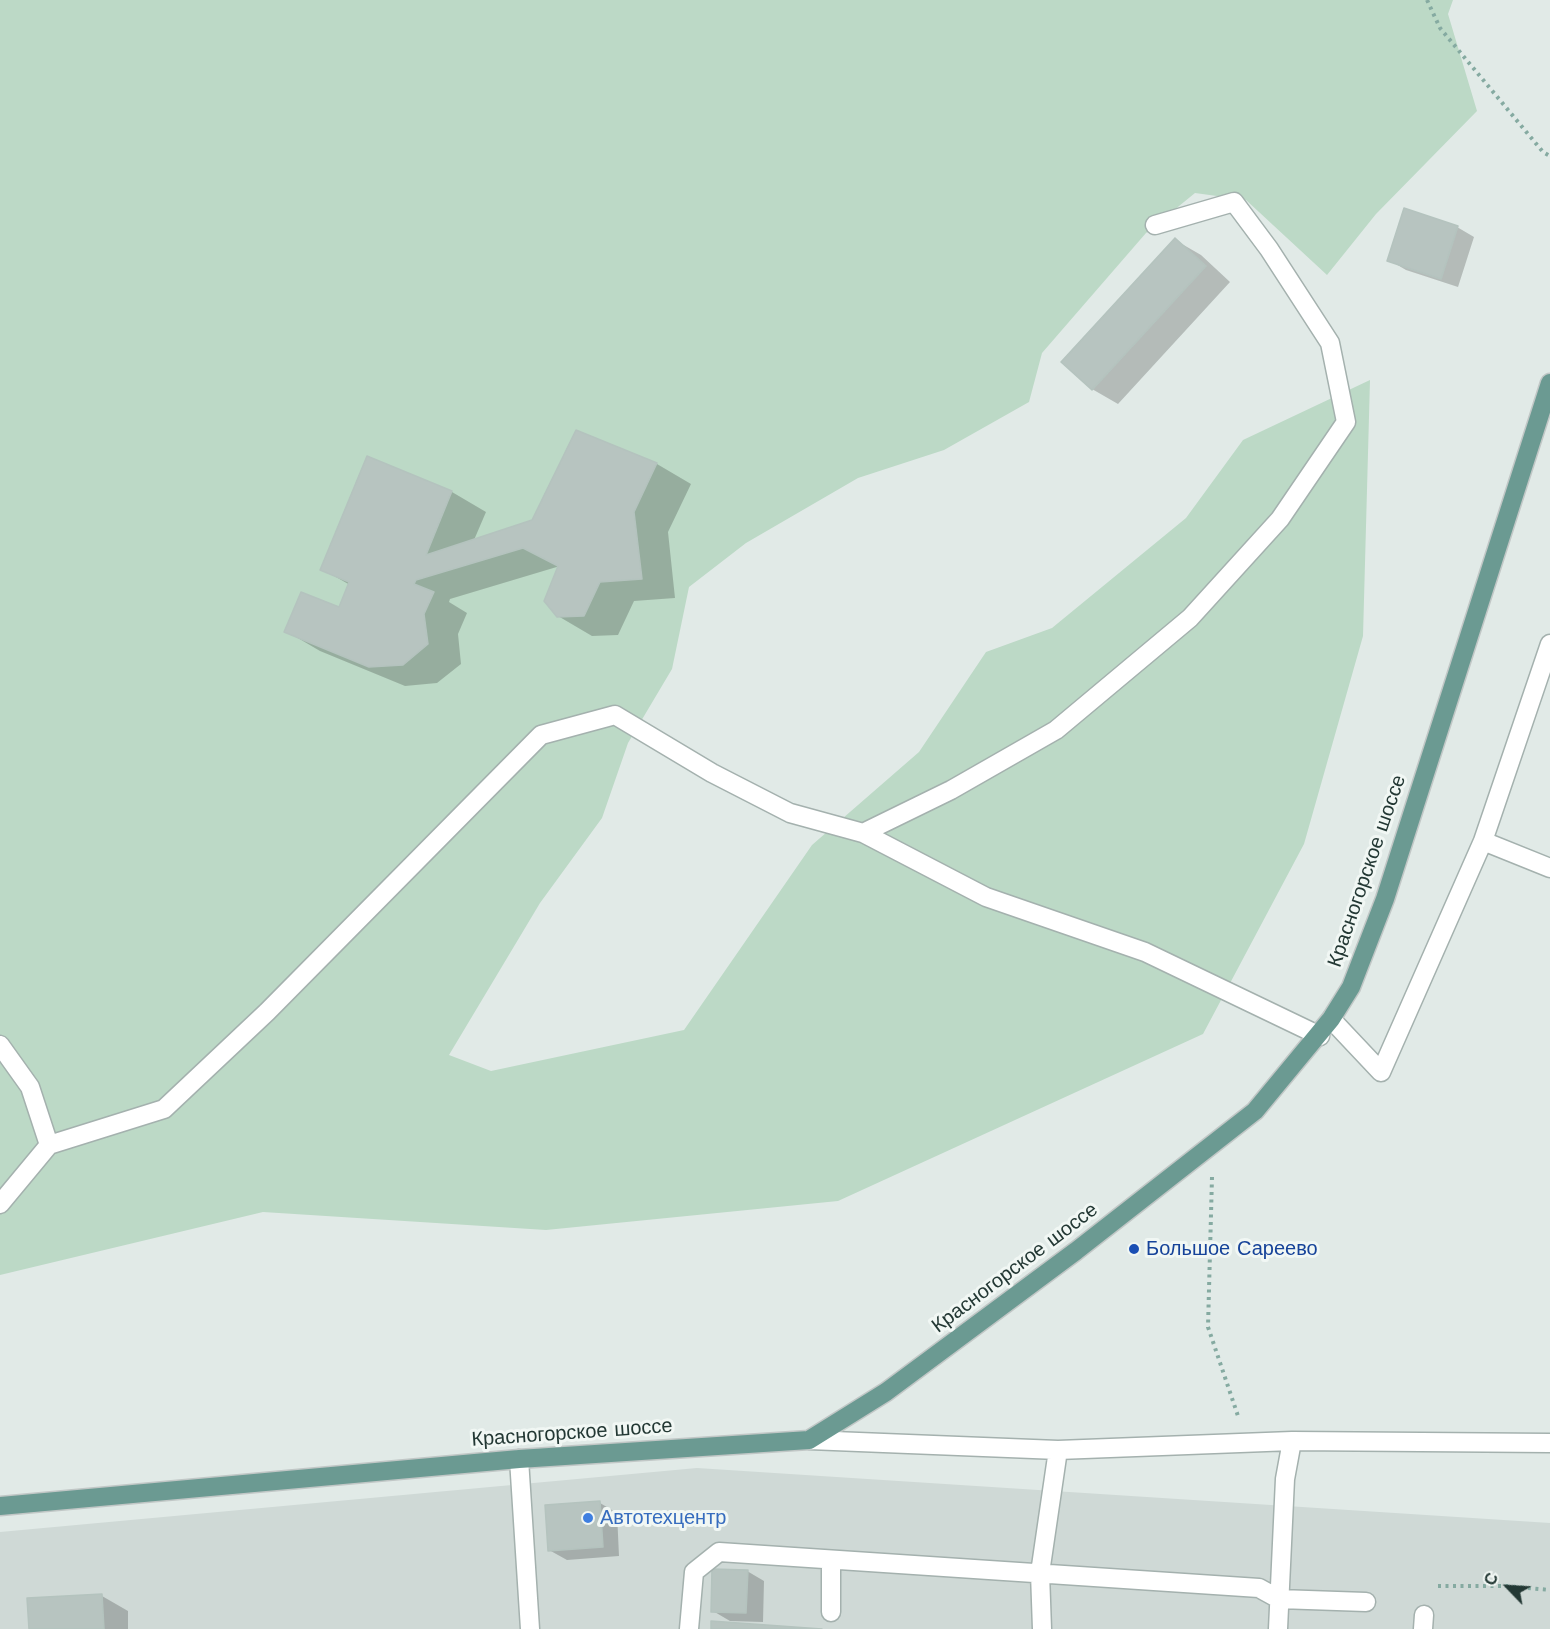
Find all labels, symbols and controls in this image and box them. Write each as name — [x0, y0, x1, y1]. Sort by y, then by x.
street label: Красногорское шоссе — [1323, 772, 1411, 970]
street label: Красногорское шоссе — [927, 1198, 1103, 1338]
place label: Большое Сареево — [1146, 1237, 1318, 1261]
marker: Большое Сареево — [1127, 1242, 1141, 1256]
street label: Красногорское шоссе — [471, 1414, 673, 1452]
place label: Автотехцентр — [600, 1506, 726, 1530]
marker: Автотехцентр — [581, 1511, 595, 1525]
north arrow — [1478, 1557, 1538, 1617]
text: С — [1480, 1570, 1502, 1588]

